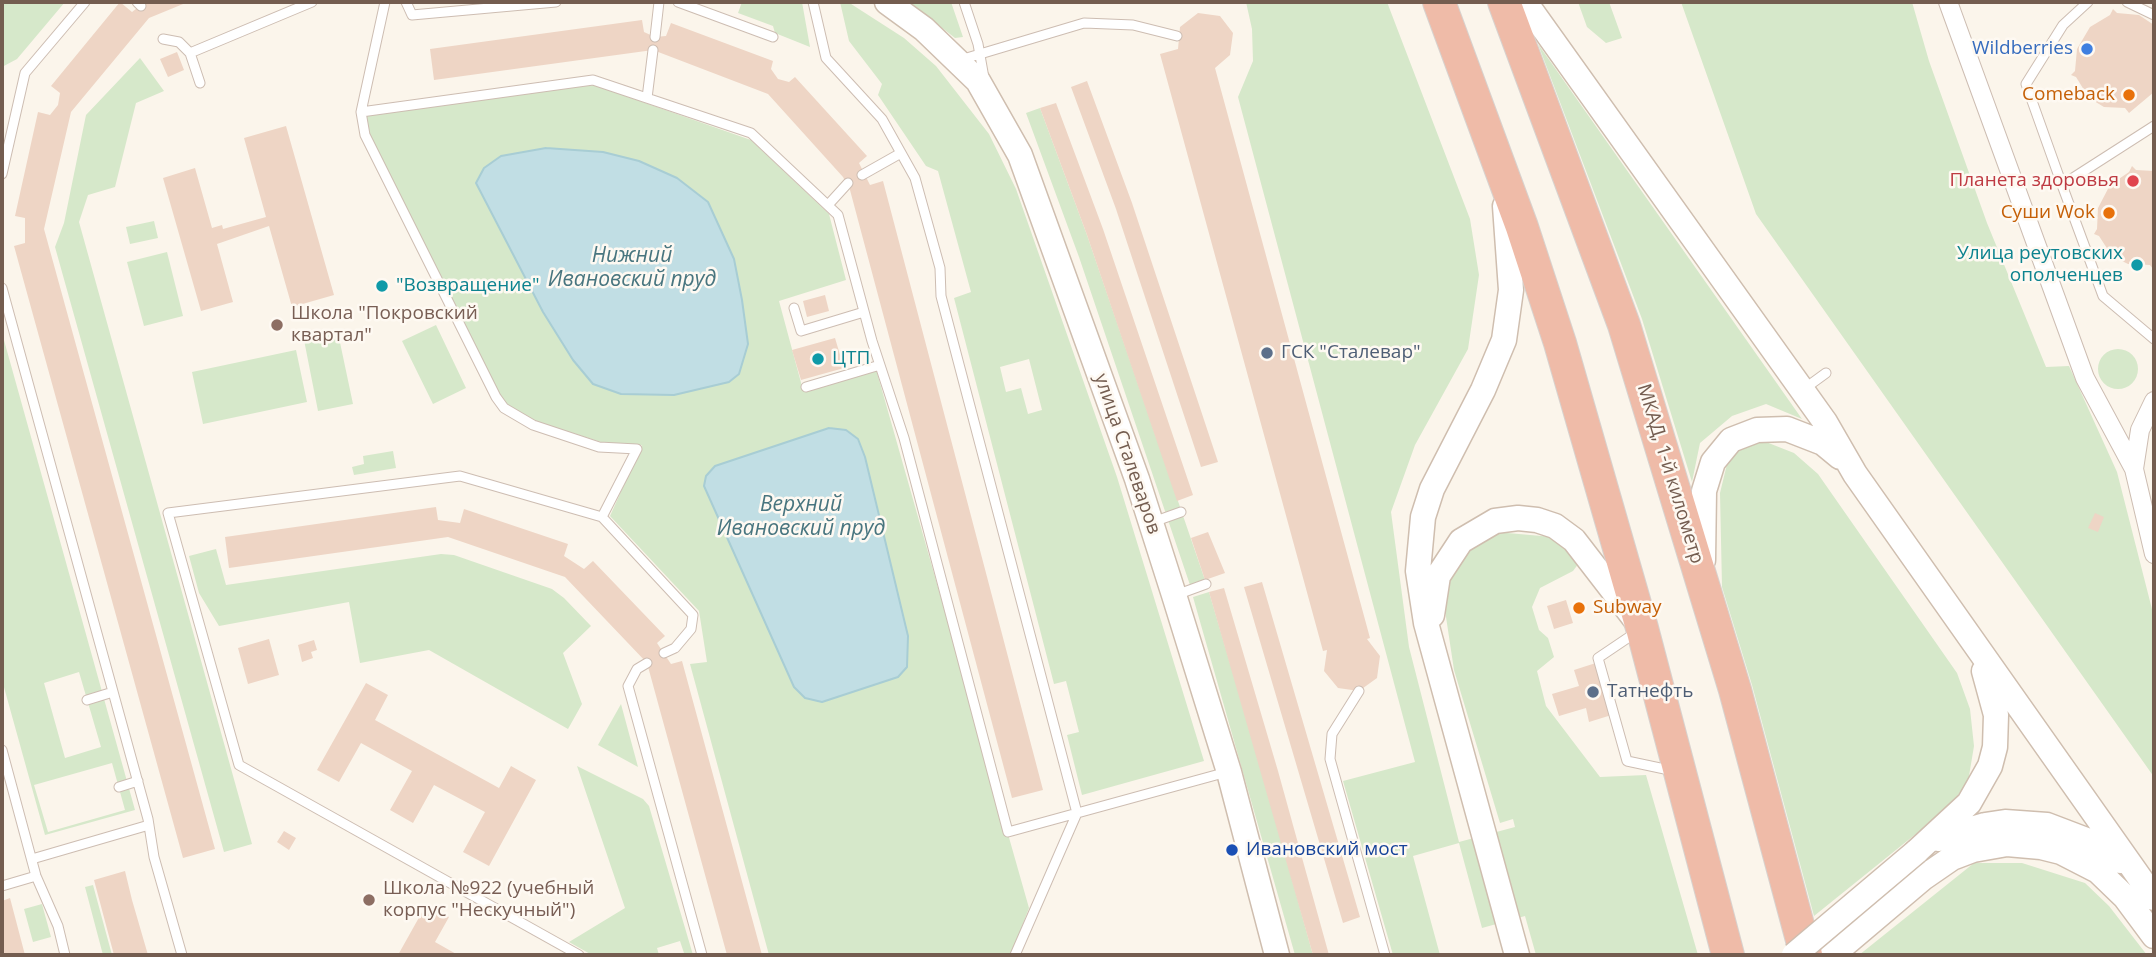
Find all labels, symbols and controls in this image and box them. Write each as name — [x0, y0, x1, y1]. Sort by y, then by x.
place label: Wildberries — [1972, 38, 2073, 60]
marker: Wildberries — [2079, 41, 2095, 57]
place label: Сomeback — [2022, 84, 2115, 106]
marker: Сomeback — [2121, 87, 2137, 103]
place label: Планета здоровья — [1949, 170, 2119, 192]
marker: Планета здоровья — [2125, 173, 2141, 189]
place label: Cуши Wok — [2001, 202, 2095, 224]
marker: Cуши Wok — [2101, 205, 2117, 221]
water label: Нижний Ивановский пруд — [548, 243, 716, 293]
place label: Улица реутовских ополченцев — [1957, 243, 2123, 287]
marker: Улица реутовских ополченцев — [2129, 257, 2145, 273]
place label: "Возвращение" — [396, 275, 540, 297]
marker: "Возвращение" — [374, 278, 390, 294]
place label: Школа "Покровский квартал" — [291, 303, 478, 347]
marker: Школа "Покровский квартал" — [269, 317, 285, 333]
place label: ГСК "Сталевар" — [1281, 342, 1421, 364]
marker: ГСК "Сталевар" — [1259, 345, 1275, 361]
place label: ЦТП — [832, 348, 870, 370]
marker: ЦТП — [810, 351, 826, 367]
street label: улица Сталеваров — [1089, 371, 1165, 537]
street label: МКАД, 1-й километр — [1632, 381, 1708, 567]
water label: Верхний Ивановский пруд — [717, 492, 885, 542]
place label: Subway — [1593, 597, 1661, 619]
marker: Subway — [1571, 600, 1587, 616]
place label: Татнефть — [1607, 681, 1693, 703]
marker: Татнефть — [1585, 684, 1601, 700]
place label: Ивановский мост — [1246, 839, 1408, 861]
marker: Ивановский мост — [1224, 842, 1240, 858]
place label: Школа №922 (учебный корпус "Нескучный") — [383, 878, 594, 922]
marker: Школа №922 (учебный корпус "Нескучный") — [361, 892, 377, 908]

